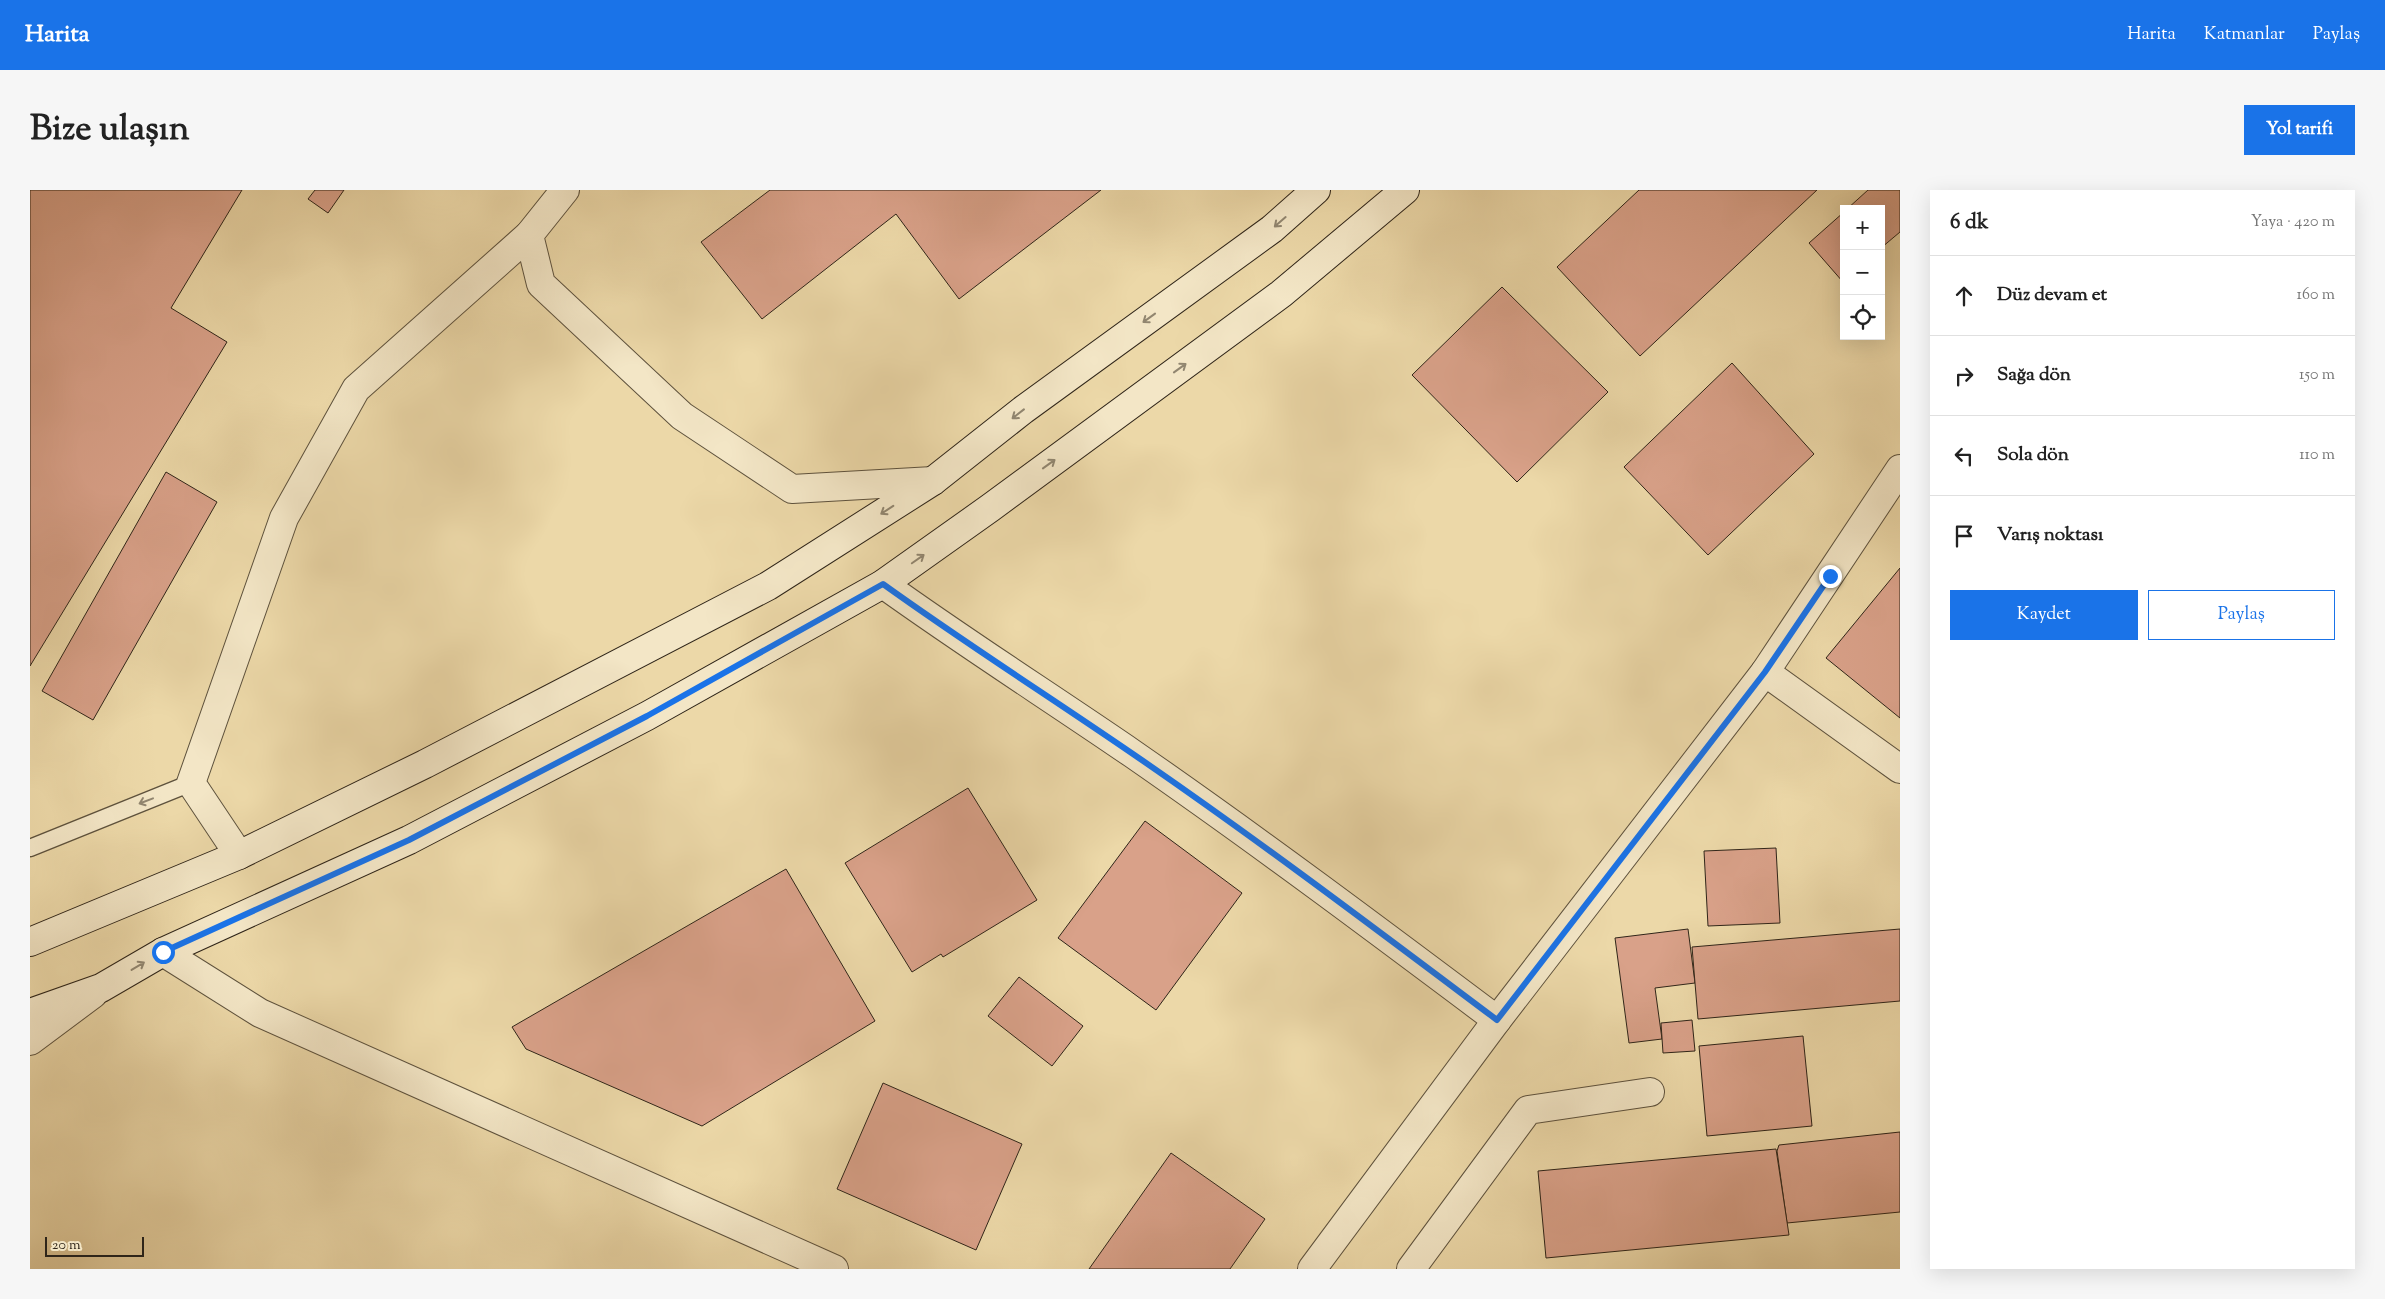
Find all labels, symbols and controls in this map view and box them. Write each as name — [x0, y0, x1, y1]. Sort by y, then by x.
text: Harita — [25, 18, 90, 52]
text: Harita — [2127, 22, 2176, 48]
text: Katmanlar — [2204, 22, 2285, 48]
text: Paylaş — [2313, 22, 2360, 48]
text: Bize ulaşın — [30, 105, 189, 156]
button: Yol tarifi — [2244, 105, 2355, 155]
map controls — [1840, 205, 1885, 340]
button: + — [1840, 205, 1885, 250]
text: 6 dk — [1950, 208, 1988, 238]
text: Yaya · 420 m — [2251, 211, 2335, 234]
one-way arrow — [1273, 216, 1286, 228]
button: − — [1840, 250, 1885, 295]
icon: ahead — [1950, 282, 1978, 310]
text: Düz devam et — [1997, 282, 2107, 309]
text: 160 m — [2297, 284, 2335, 307]
button: locate — [1840, 295, 1885, 340]
one-way arrow — [1142, 313, 1156, 323]
icon: right — [1950, 362, 1978, 390]
text: Sağa dön — [1997, 362, 2071, 389]
one-way arrow — [1173, 363, 1187, 373]
text: 150 m — [2299, 364, 2335, 387]
one-way arrow — [1012, 409, 1025, 420]
icon: left — [1950, 442, 1978, 470]
text: Sola dön — [1997, 442, 2069, 469]
text: 110 m — [2299, 444, 2335, 467]
one-way arrow — [1042, 459, 1056, 469]
one-way arrow — [880, 506, 894, 516]
icon: arrive — [1950, 522, 1978, 550]
text: Varış noktası — [1997, 522, 2103, 549]
one-way arrow — [910, 554, 924, 564]
route end — [1819, 565, 1842, 588]
button: Kaydet — [1950, 590, 2138, 640]
button: Paylaş — [2148, 590, 2335, 640]
one-way arrow — [139, 797, 154, 806]
route start — [152, 941, 175, 964]
one-way arrow — [131, 960, 145, 970]
scale bar — [45, 1234, 144, 1257]
text: 20 m — [52, 1236, 81, 1256]

